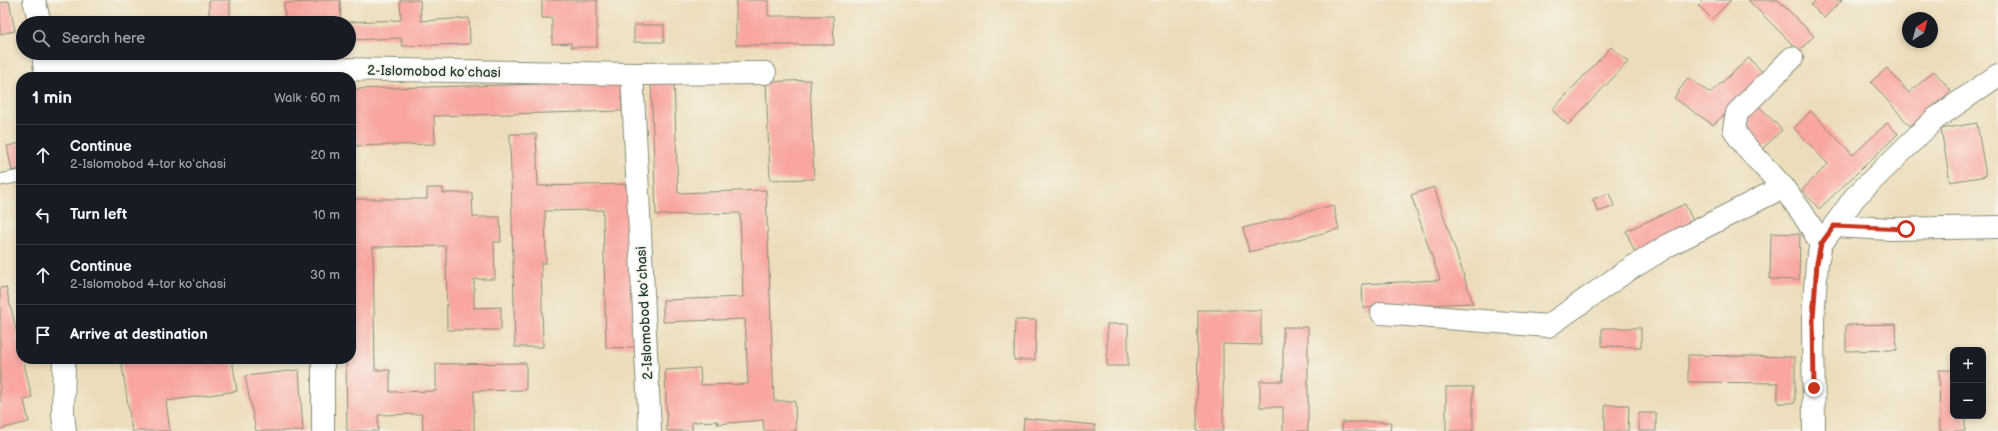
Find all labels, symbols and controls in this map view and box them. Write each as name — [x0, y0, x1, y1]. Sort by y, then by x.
north arrow — [1902, 12, 1938, 48]
search box — [16, 16, 356, 60]
icon: search — [30, 27, 52, 49]
text: Search here — [62, 29, 145, 48]
street label: 2-Islomobod koʻchasi — [367, 62, 501, 81]
text: 1 min — [32, 88, 72, 108]
text: Walk · 60 m — [274, 90, 340, 106]
text: Continue — [70, 137, 132, 156]
icon: ahead — [32, 144, 54, 166]
text: 20 m — [310, 147, 340, 163]
text: 2-Islomobod 4-tor koʻchasi — [70, 156, 226, 172]
icon: left — [32, 204, 54, 226]
text: Turn left — [70, 205, 127, 224]
text: 10 m — [313, 207, 340, 223]
route start — [1897, 220, 1915, 238]
street label: 2-Islomobod koʻchasi — [633, 246, 656, 380]
text: Continue — [70, 257, 132, 276]
icon: ahead — [32, 264, 54, 286]
text: 30 m — [310, 267, 340, 283]
text: 2-Islomobod 4-tor koʻchasi — [70, 276, 226, 292]
icon: arrive — [32, 324, 54, 346]
text: Arrive at destination — [70, 325, 208, 344]
map controls — [1950, 347, 1986, 419]
button: + — [1950, 347, 1986, 383]
route end — [1805, 379, 1823, 397]
button: − — [1950, 383, 1986, 419]

